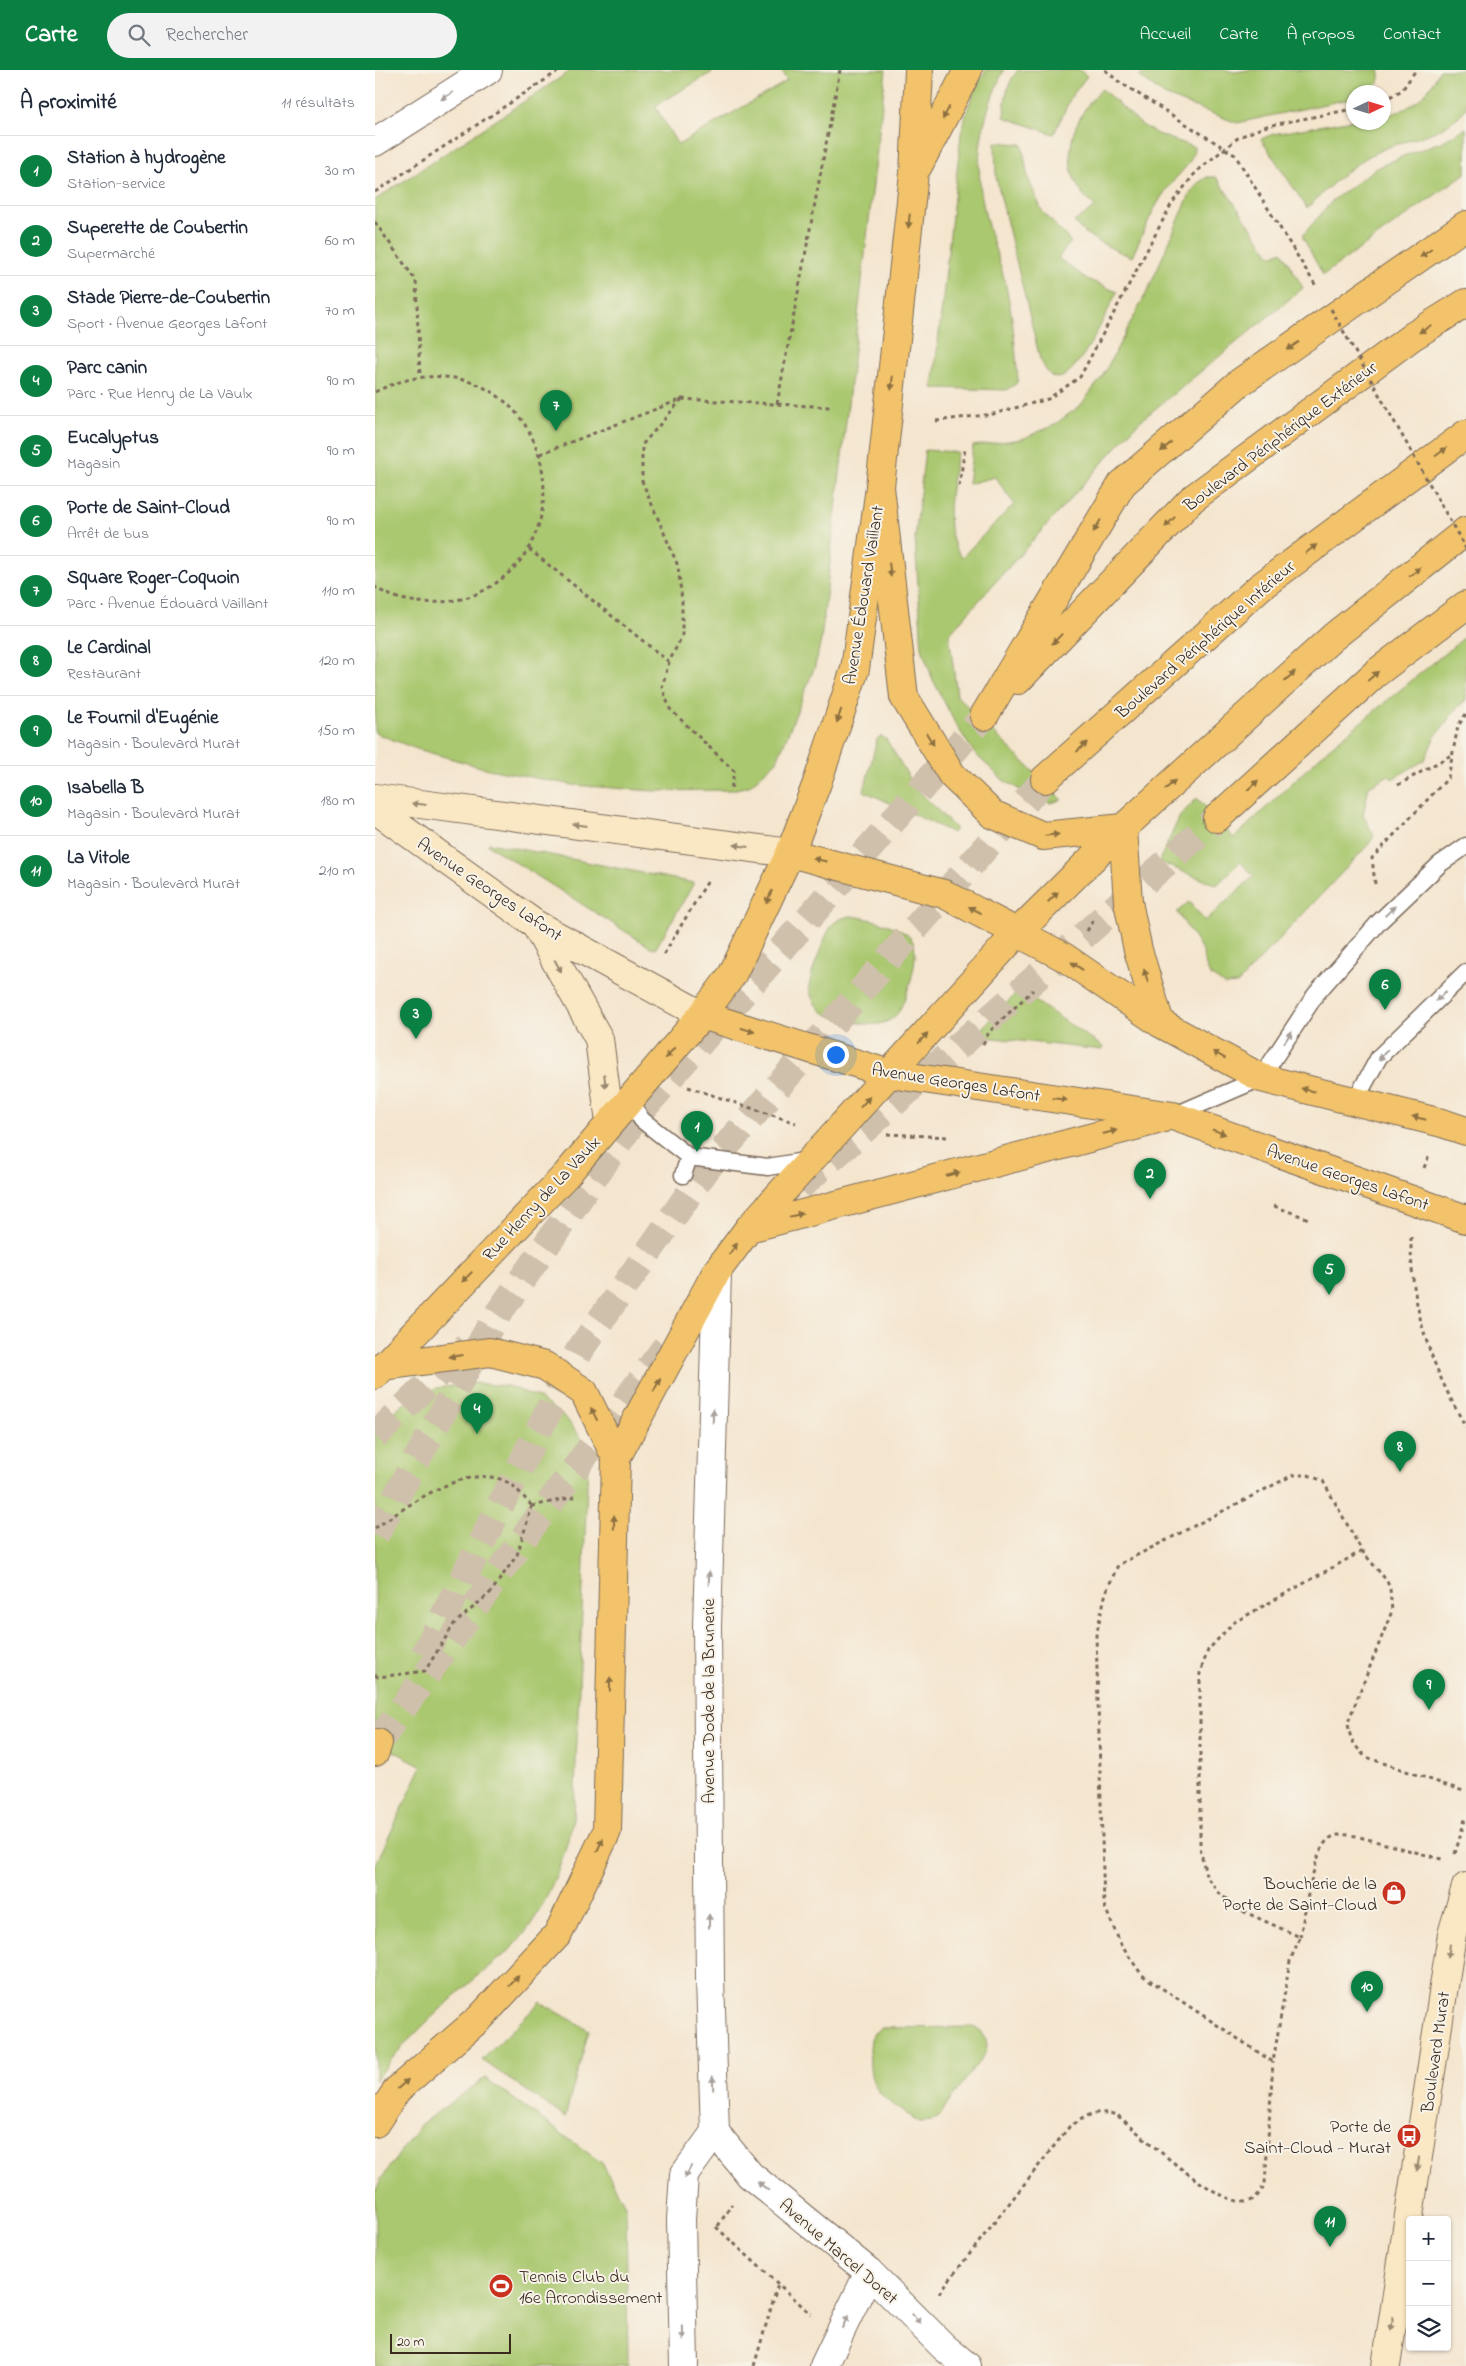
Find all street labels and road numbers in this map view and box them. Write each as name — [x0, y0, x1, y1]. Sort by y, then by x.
street label: Boulevard Périphérique Extérieur — [1178, 356, 1384, 520]
street label: Avenue Édouard Vaillant — [838, 504, 892, 687]
street label: Boulevard Périphérique Intérieur — [1110, 555, 1302, 727]
street label: Avenue Georges Lafont — [410, 832, 567, 950]
street label: Avenue Georges Lafont — [869, 1058, 1042, 1111]
street label: Rue Henry de La Vaulx — [477, 1131, 608, 1268]
street label: Avenue Georges Lafont — [1262, 1139, 1432, 1220]
street label: Avenue Dode de la Brunerie — [697, 1597, 723, 1804]
street label: Boulevard Murat — [1415, 1990, 1458, 2116]
street label: Avenue Marcel Doret — [772, 2193, 903, 2312]

